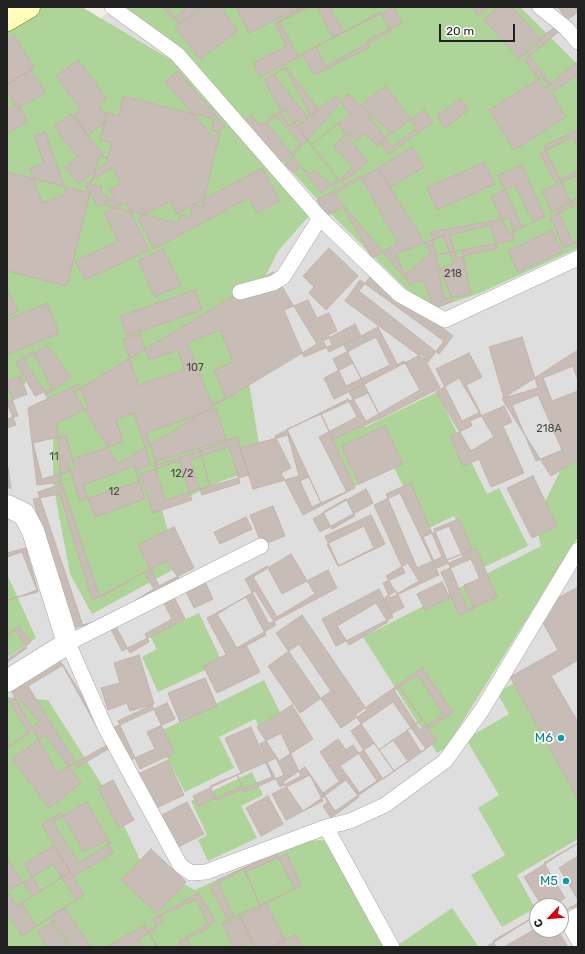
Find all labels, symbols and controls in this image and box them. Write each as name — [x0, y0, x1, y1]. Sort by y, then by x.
scale bar — [441, 16, 517, 42]
text: 20 m — [446, 24, 474, 38]
house number: 218 — [444, 267, 462, 281]
house number: 107 — [186, 361, 204, 375]
house number: 218А — [536, 422, 562, 436]
house number: 11 — [49, 450, 59, 464]
house number: 12/2 — [171, 467, 193, 481]
house number: 12 — [108, 485, 120, 499]
place label: М6 — [535, 730, 553, 746]
marker: М6 — [556, 733, 566, 743]
place label: М5 — [540, 873, 558, 889]
marker: М5 — [561, 876, 571, 886]
north arrow — [529, 898, 569, 938]
text: С — [531, 917, 546, 929]

